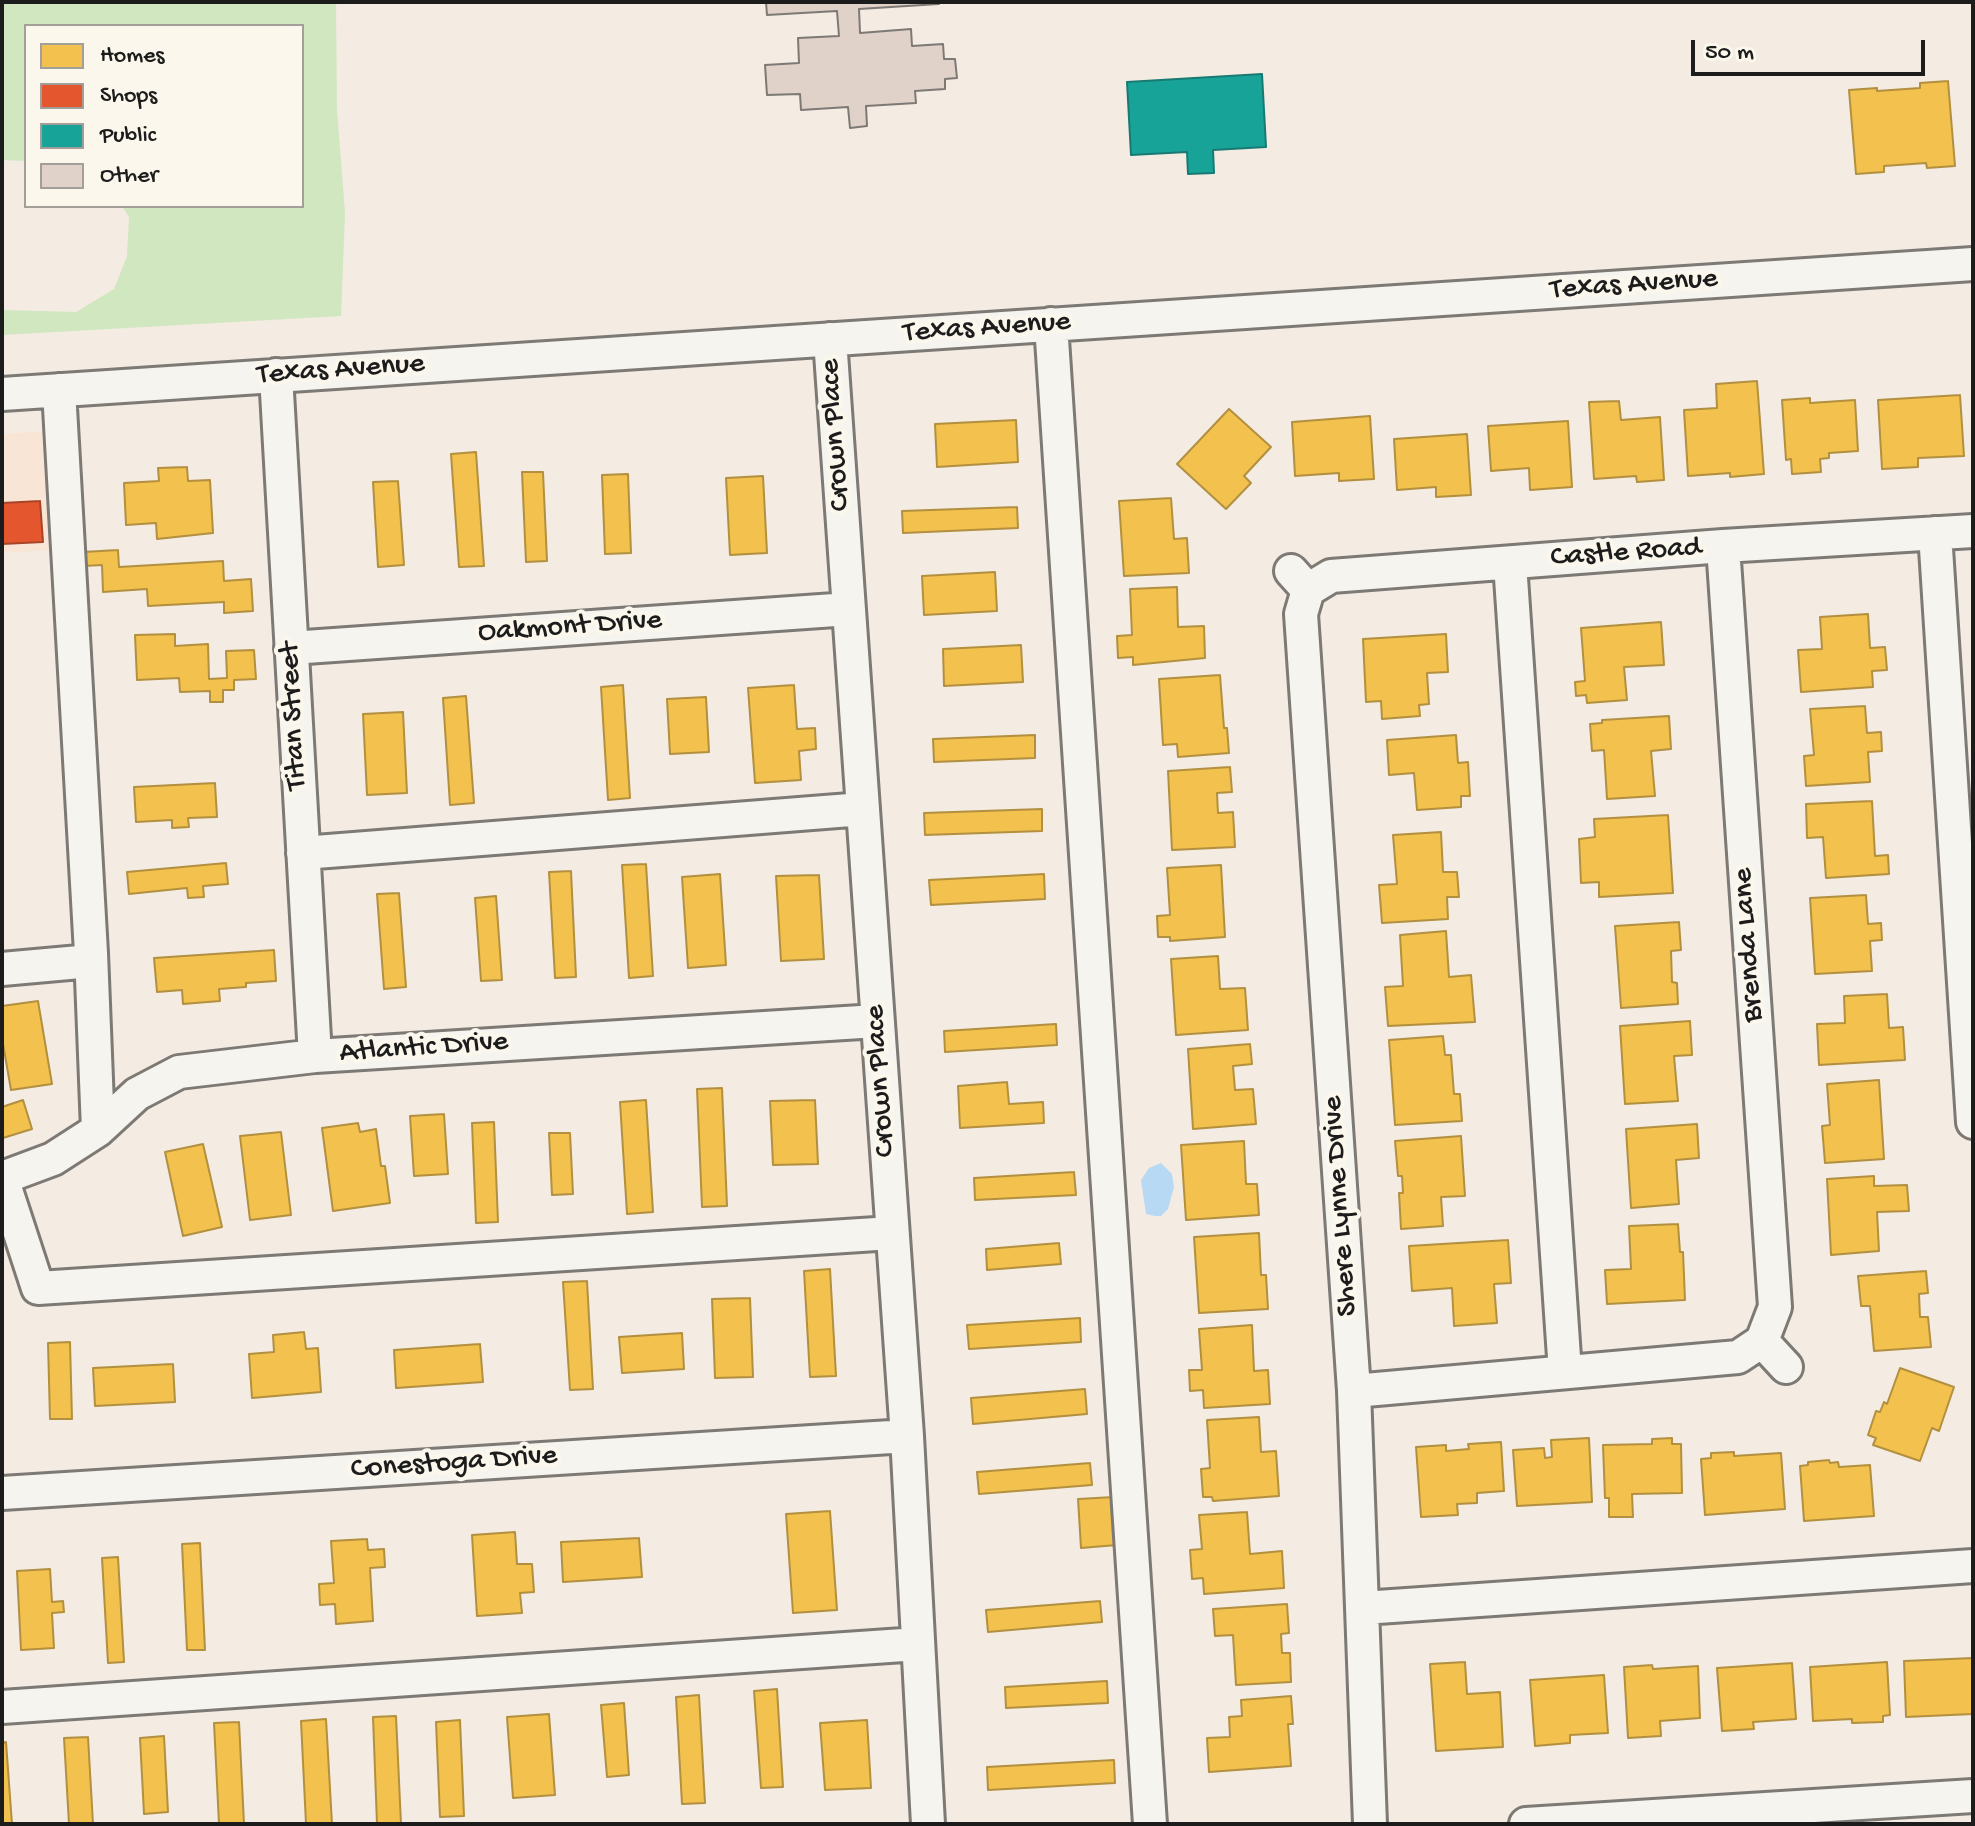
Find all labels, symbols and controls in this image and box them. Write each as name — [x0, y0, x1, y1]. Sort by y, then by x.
legend — [24, 24, 304, 208]
scale bar — [1695, 24, 1929, 74]
text: 50 m — [1705, 39, 1754, 68]
text: Homes — [100, 42, 164, 71]
text: Shops — [100, 82, 157, 111]
text: Public — [100, 122, 156, 151]
text: Other — [100, 162, 158, 191]
street label: Texas Avenue — [1549, 262, 1719, 310]
street label: Texas Avenue — [902, 305, 1072, 353]
street label: Texas Avenue — [256, 347, 426, 395]
street label: Crown Place — [814, 358, 860, 512]
street label: Castle Road — [1549, 531, 1703, 577]
street label: Oakmont Drive — [477, 604, 663, 652]
street label: Titan Street — [273, 641, 317, 791]
street label: Brenda Lane — [1727, 867, 1773, 1023]
street label: Crown Place — [859, 1004, 905, 1158]
street label: Atlantic Drive — [339, 1025, 509, 1073]
street label: Shere Lynne Drive — [1316, 1095, 1368, 1317]
street label: Conestoga Drive — [350, 1439, 558, 1489]

